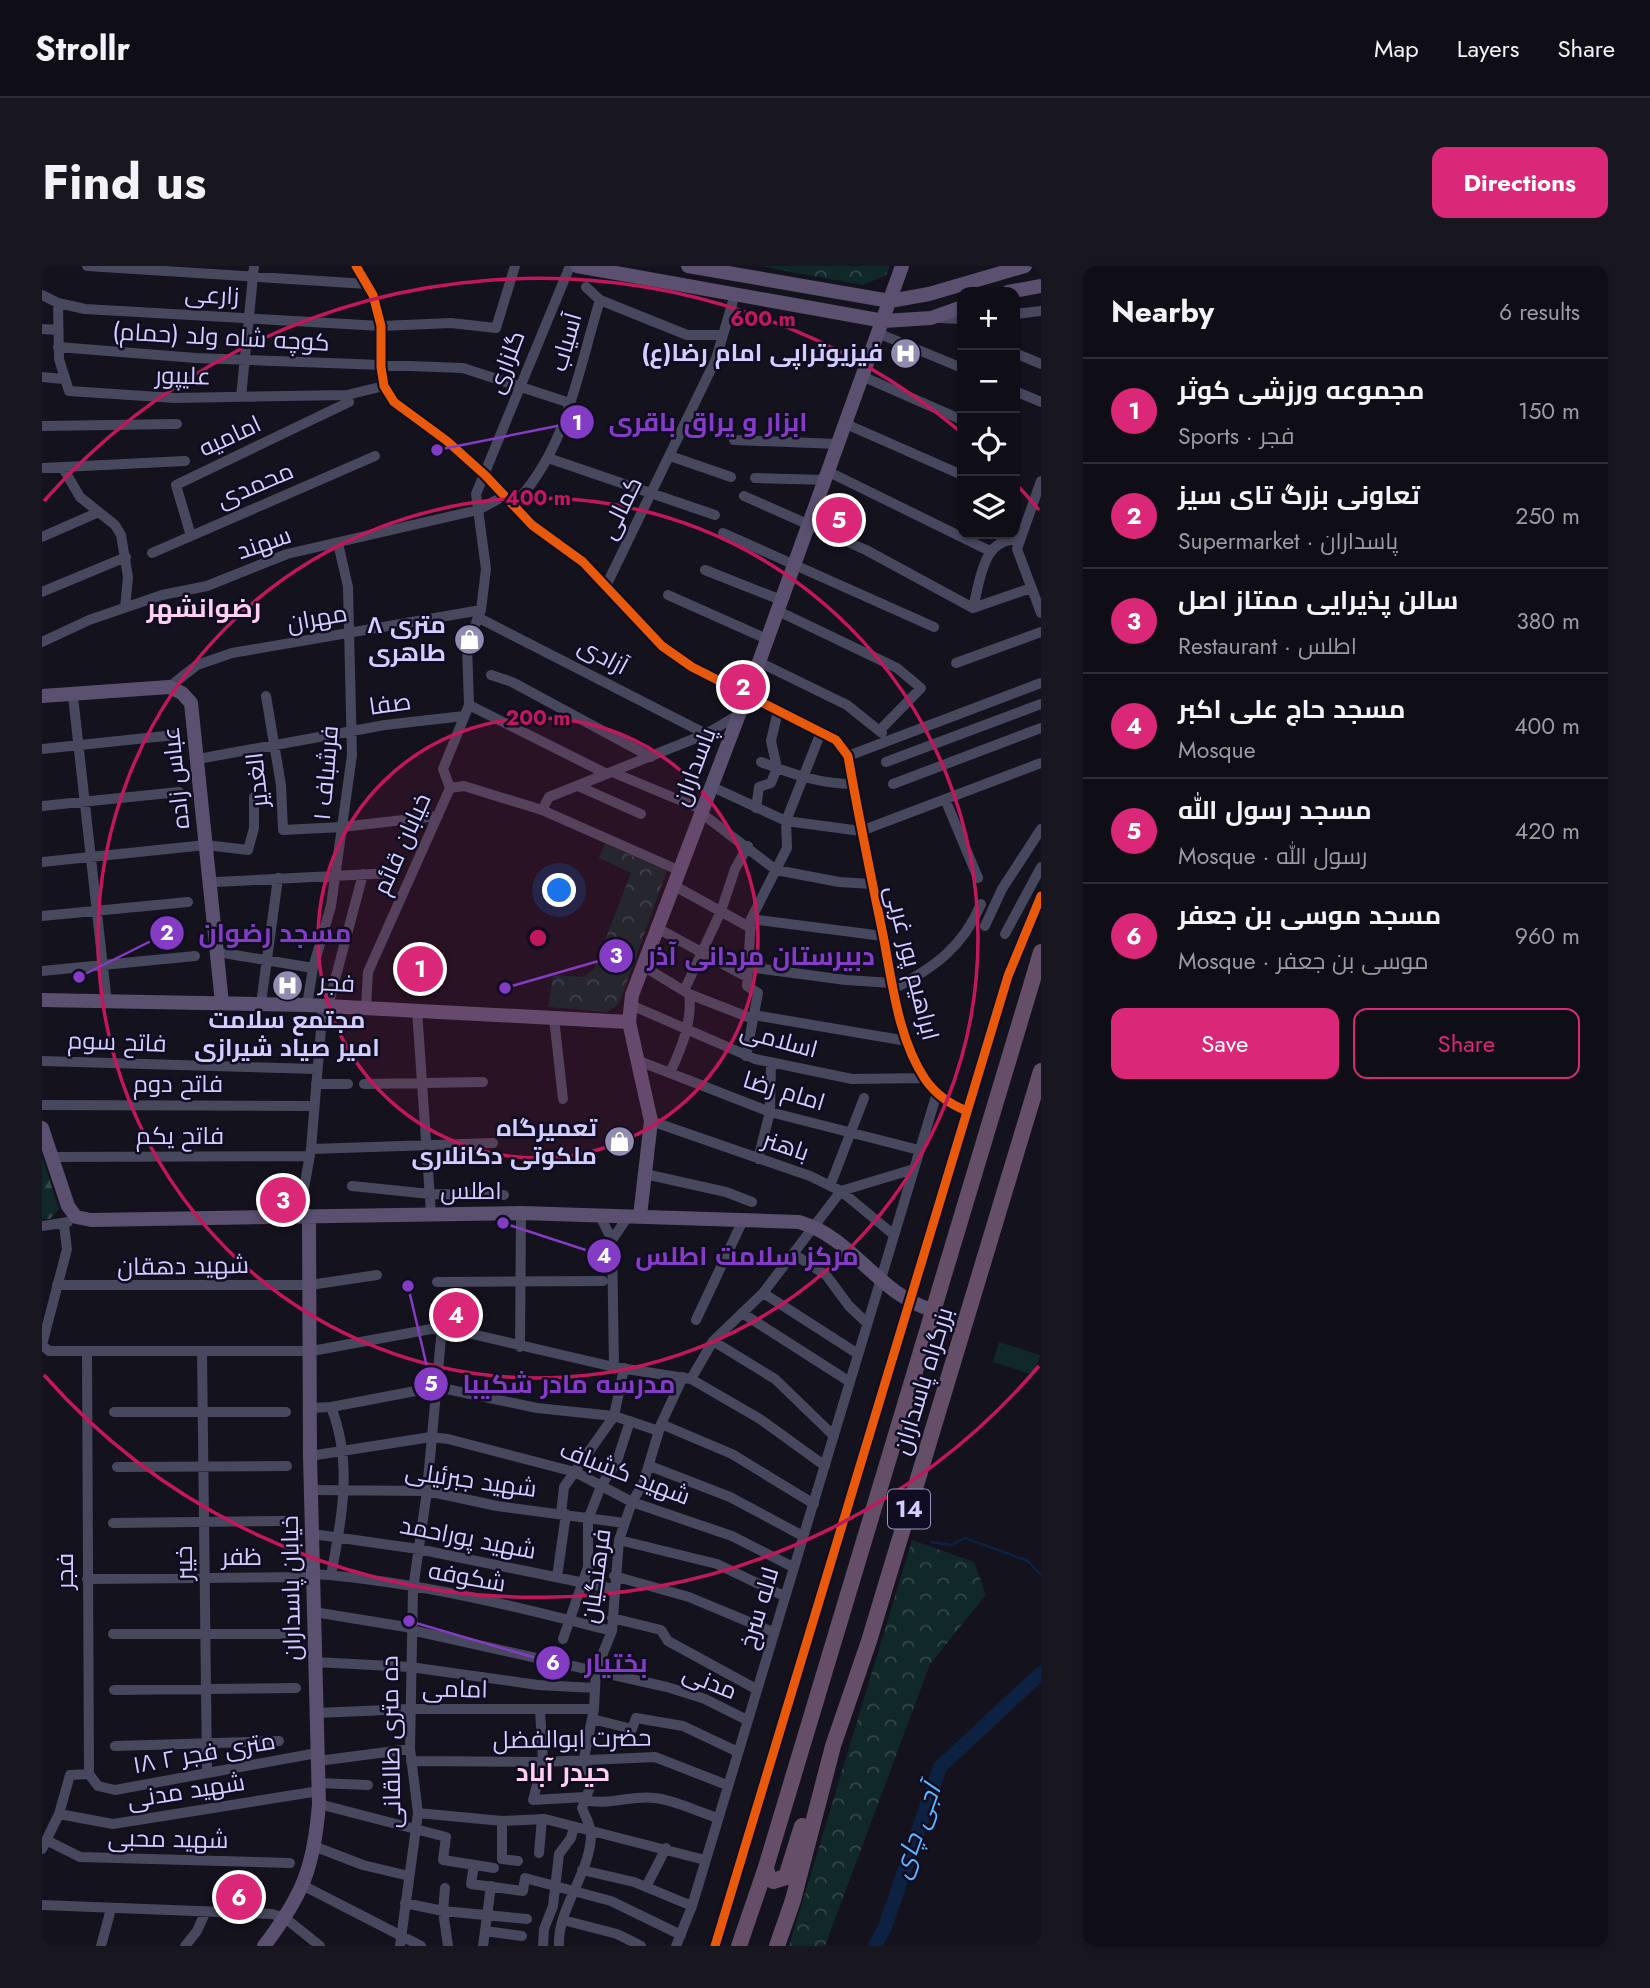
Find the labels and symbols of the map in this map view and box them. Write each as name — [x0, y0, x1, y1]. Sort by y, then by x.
street label: زارعی — [184, 276, 240, 313]
text: 600 m — [730, 304, 796, 334]
street label: آسیاب — [541, 308, 591, 375]
street label: کوچه شاه ولد (حمام) — [111, 313, 331, 360]
street label: گلزاری — [478, 325, 534, 398]
place label: فیزیوتراپی امام رضا(ع) — [641, 335, 883, 370]
hospital icon: فیزیوتراپی امام رضا(ع) — [889, 336, 923, 370]
street label: علیپور — [153, 357, 211, 393]
callout: ابزار و یراق باقری — [559, 399, 821, 446]
text: ابزار و یراق باقری — [609, 403, 807, 441]
street label: امامیه — [193, 406, 267, 465]
text: 1 — [572, 408, 582, 438]
street label: محمدی — [211, 453, 299, 516]
street label: کمالی — [590, 470, 651, 545]
text: 400 m — [505, 483, 571, 513]
pin: 5 — [816, 494, 862, 546]
street label: سهند — [232, 517, 296, 568]
district label: رضوانشهر — [146, 589, 261, 627]
street label: مهران — [284, 595, 350, 640]
place label: ۸ متری طاهری — [367, 607, 446, 670]
shop icon: ۸ متری طاهری — [452, 622, 486, 656]
street label: آزادی — [572, 628, 635, 684]
pin: 2 — [720, 661, 766, 713]
street label: صفا — [367, 683, 413, 724]
text: 200 m — [505, 703, 571, 733]
street label: پاسداران — [663, 722, 725, 811]
street label: فرشباف ۱ — [304, 724, 347, 822]
street label: عباس زاده — [153, 725, 198, 831]
street label: الغدیر — [236, 751, 277, 811]
street label: خیابان قائم — [364, 787, 439, 900]
your location — [542, 873, 576, 907]
street label: ابراهیم پور غربی — [876, 882, 949, 1044]
callout: مسجد رضوان — [150, 910, 366, 957]
text: مسجد رضوان — [199, 914, 351, 952]
text: 2 — [160, 918, 174, 948]
centre of rings — [526, 926, 550, 950]
callout: دبیرستان مردانی آذر — [598, 932, 889, 979]
text: دبیرستان مردانی آذر — [646, 937, 875, 975]
text: 3 — [609, 941, 623, 971]
pin: 1 — [397, 943, 443, 995]
street label: فجر — [316, 964, 356, 1001]
hospital icon: مجتمع سلامت امیر صیاد شیرازی — [270, 969, 304, 1003]
place label: مجتمع سلامت امیر صیاد شیرازی — [194, 1002, 380, 1065]
street label: اسلامی — [736, 1012, 822, 1067]
street label: فاتح سوم — [67, 1022, 167, 1061]
street label: امام رضا — [739, 1061, 830, 1120]
street label: فاتح دوم — [133, 1066, 223, 1101]
place label: تعمیرگاه ملکوتی دکانلاری — [411, 1110, 598, 1173]
street label: فاتح یکم — [136, 1118, 224, 1153]
street label: باهنر — [756, 1121, 814, 1170]
shop icon: تعمیرگاه ملکوتی دکانلاری — [603, 1125, 637, 1159]
street label: اطلس — [440, 1173, 502, 1208]
pin: 3 — [260, 1174, 306, 1226]
callout: مرکز سلامت اطلس — [587, 1232, 873, 1279]
text: مرکز سلامت اطلس — [635, 1237, 859, 1275]
text: 4 — [597, 1241, 611, 1271]
street label: شهید دهقان — [117, 1247, 249, 1284]
pin: 4 — [433, 1289, 479, 1341]
street label: بزرگراه پاسداران — [884, 1303, 962, 1459]
callout: مدرسه مادر شکیبا — [414, 1360, 690, 1407]
text: مدرسه مادر شکیبا — [463, 1365, 675, 1403]
text: 5 — [424, 1369, 438, 1399]
street label: شهید کشباف — [555, 1432, 696, 1513]
street label: شهید جبرئیلی — [403, 1453, 539, 1506]
road number: 14 — [888, 1490, 930, 1528]
street label: شهید پوراحمد — [397, 1507, 539, 1568]
street label: خیابان پاسداران — [272, 1515, 309, 1661]
street label: فرهنگیان — [572, 1526, 619, 1625]
street label: ظفر — [220, 1539, 262, 1574]
street label: خیبر — [166, 1545, 201, 1583]
street label: فجر — [47, 1553, 82, 1591]
street label: شکوفه — [426, 1553, 509, 1601]
street label: لاله سرخ — [730, 1563, 787, 1653]
callout: بختیار — [535, 1639, 662, 1686]
text: بختیار — [583, 1644, 648, 1682]
text: 6 — [546, 1648, 560, 1678]
street label: ده متری طالقانی — [371, 1655, 410, 1829]
street label: مدنی — [678, 1655, 743, 1708]
street label: امامی — [422, 1670, 488, 1707]
street label: حضرت ابوالفضل — [492, 1720, 652, 1757]
street label: ۱۸ متری فجر ۲ — [130, 1723, 278, 1782]
district label: حیدر آباد — [516, 1753, 610, 1791]
street label: شهید مدنی — [125, 1764, 247, 1817]
water label: آجی چای — [881, 1774, 952, 1883]
street label: شهید محبی — [107, 1820, 229, 1857]
pin: 6 — [216, 1871, 262, 1923]

